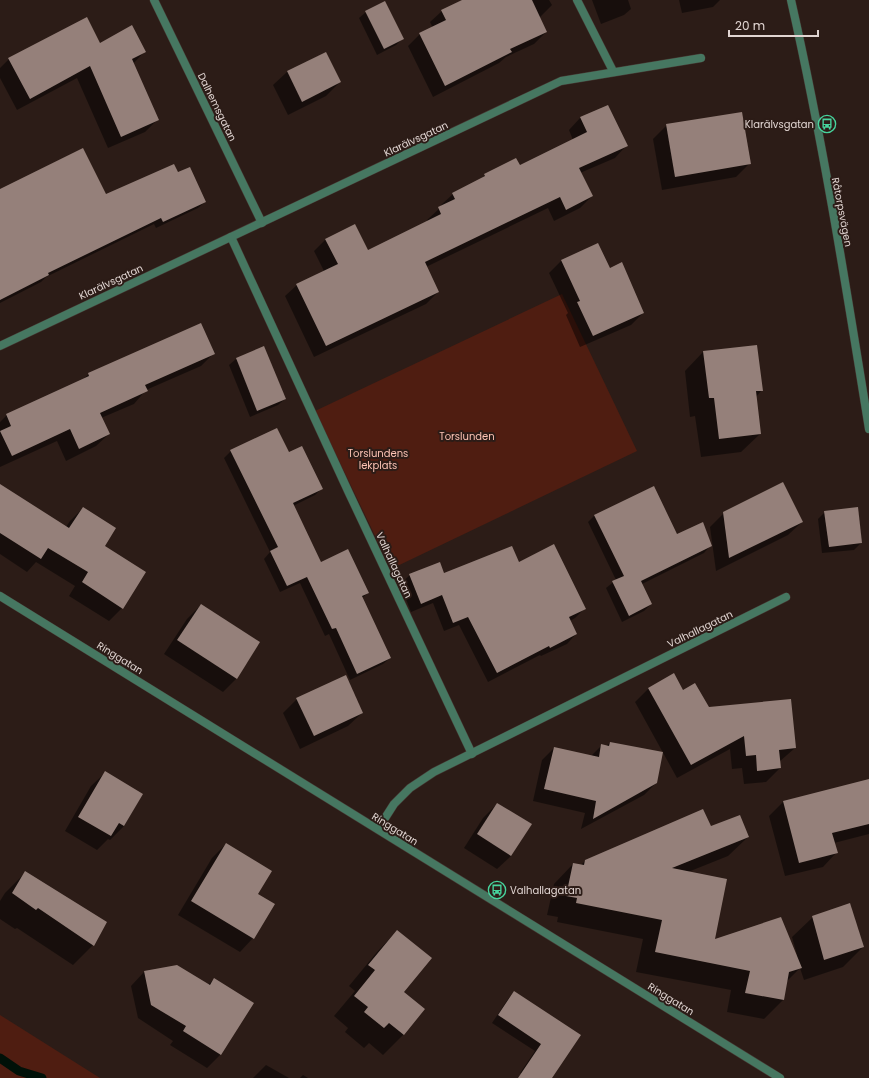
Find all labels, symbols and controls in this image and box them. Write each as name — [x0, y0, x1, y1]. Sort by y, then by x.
scale bar — [729, 12, 818, 38]
text: 20 m — [735, 17, 765, 34]
street label: Dalhemsgatan — [194, 70, 240, 144]
bus stop icon: Klarälvsgatan — [817, 114, 837, 134]
place label: Klarälvsgatan — [745, 117, 814, 132]
street label: Klarälvsgatan — [381, 118, 451, 160]
street label: Råtorpsvägen — [828, 176, 856, 248]
street label: Klarälvsgatan — [76, 261, 146, 303]
park label: Torslunden — [439, 429, 495, 444]
park label: Torslundens lekplats — [348, 446, 408, 473]
street label: Valhallagatan — [372, 530, 416, 600]
street label: Valhallagatan — [665, 607, 735, 651]
street label: Ringgatan — [94, 638, 146, 678]
street label: Ringgatan — [369, 809, 421, 849]
bus stop icon: Valhallagatan — [487, 880, 507, 900]
place label: Valhallagatan — [510, 883, 581, 898]
street label: Ringgatan — [645, 979, 697, 1019]

